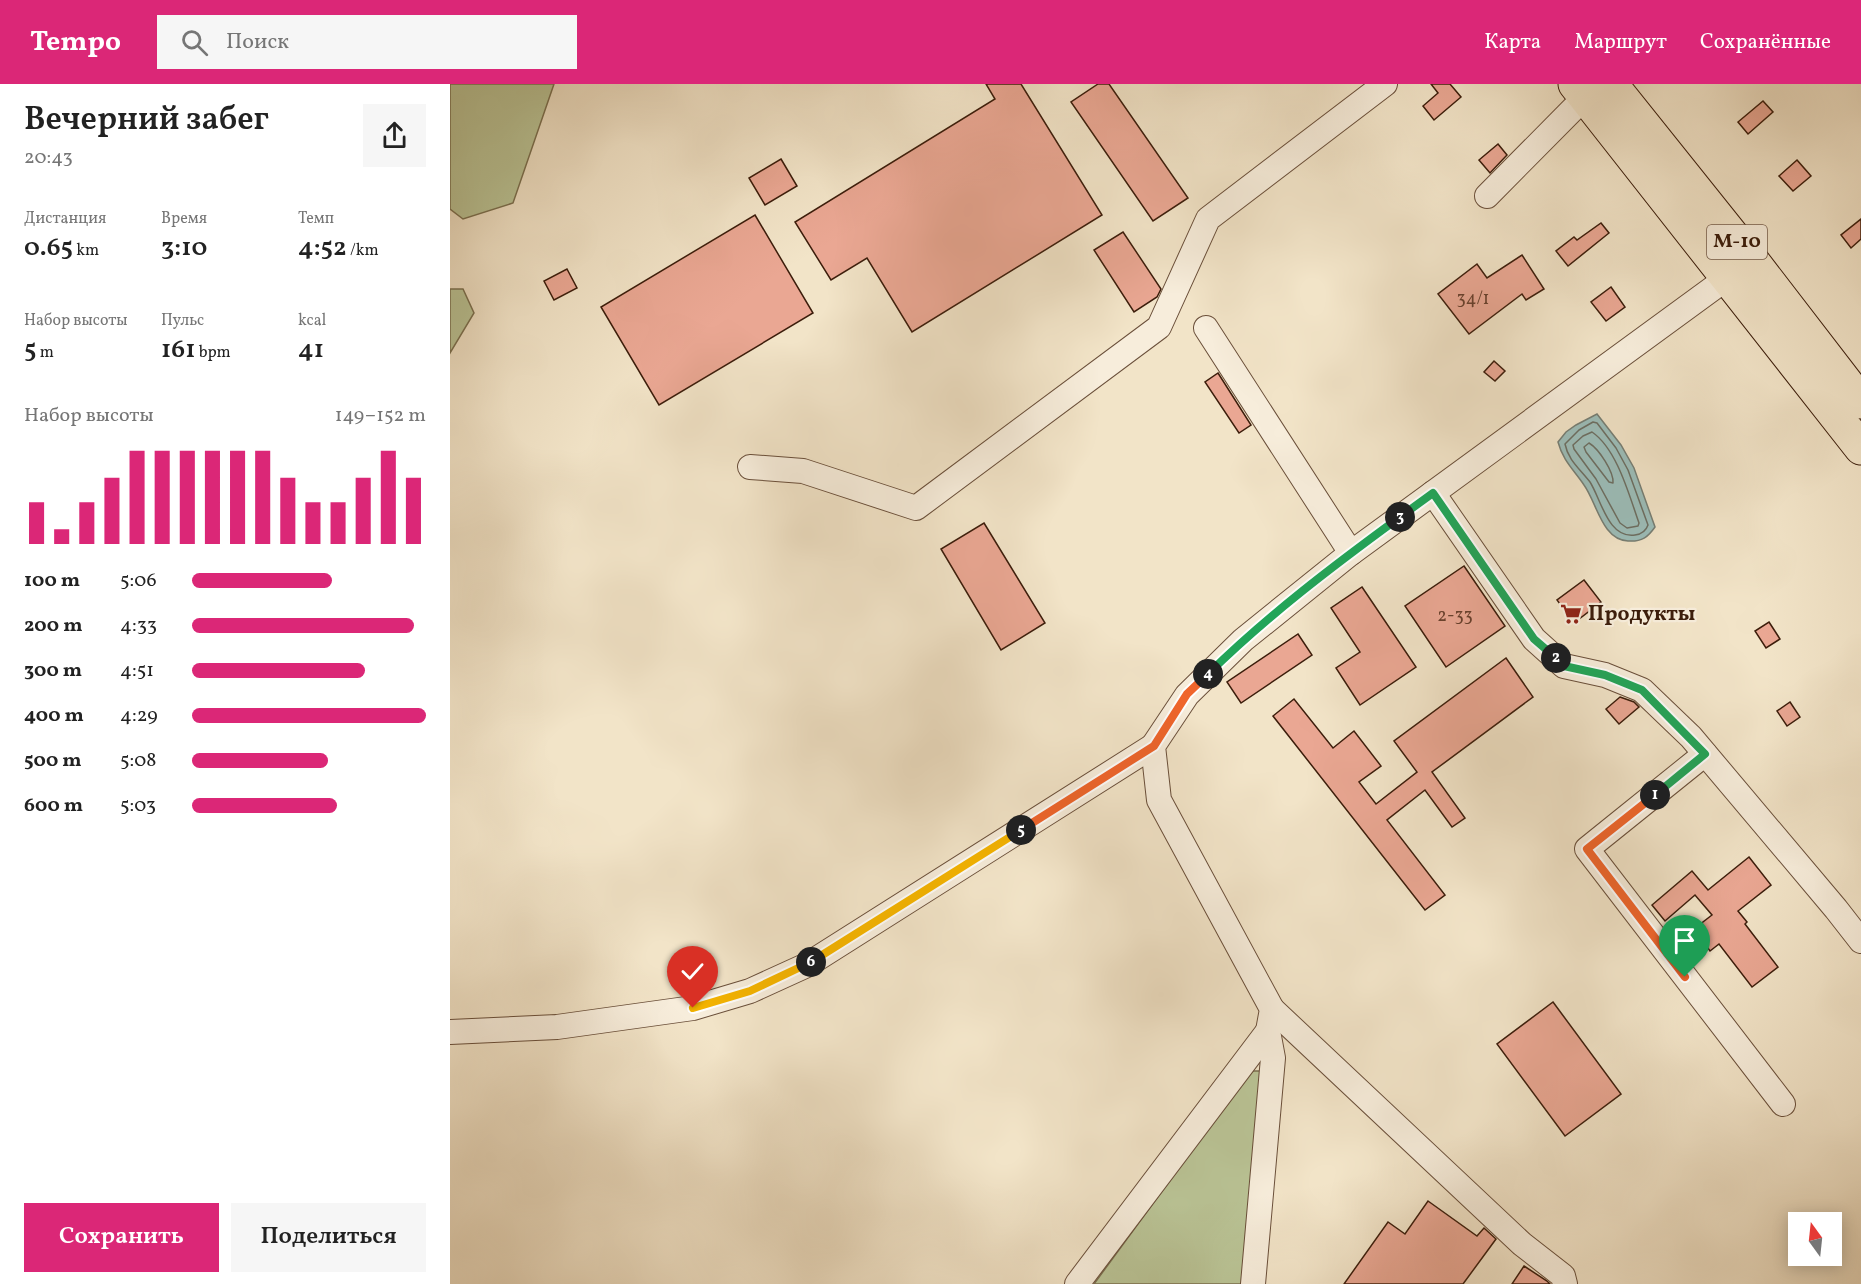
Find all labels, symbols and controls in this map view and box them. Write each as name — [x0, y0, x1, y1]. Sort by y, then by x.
search box — [157, 15, 577, 69]
text: Tempo — [30, 23, 121, 62]
icon: search — [178, 26, 211, 59]
text: Поиск — [226, 27, 289, 58]
text: Карта — [1484, 28, 1541, 57]
text: Маршрут — [1574, 28, 1667, 57]
text: Сохранённые — [1700, 28, 1831, 57]
text: Вечерний забег — [24, 98, 269, 144]
button: share — [363, 104, 426, 167]
text: 20:43 — [24, 144, 73, 172]
text: Дистанция — [24, 208, 106, 230]
text: Время — [161, 208, 207, 230]
text: Темп — [298, 208, 334, 230]
road number: М-10 — [1707, 225, 1767, 259]
text: 0.65 — [24, 230, 73, 266]
text: 3:10 — [161, 230, 207, 266]
text: 4:52 — [298, 230, 347, 266]
text: km — [73, 240, 99, 262]
text: /km — [347, 240, 379, 262]
house number: 34/1 — [1457, 287, 1490, 312]
text: Набор высоты — [24, 310, 128, 332]
text: Пульс — [161, 310, 204, 332]
text: kcal — [298, 310, 326, 332]
text: 5 — [24, 332, 37, 368]
text: 161 — [161, 332, 195, 368]
text: 41 — [298, 332, 324, 368]
text: m — [37, 342, 54, 364]
text: bpm — [195, 342, 231, 364]
text: Набор высоты — [24, 402, 154, 430]
text: 149–152 m — [335, 402, 426, 430]
pin: 3 — [1385, 502, 1415, 532]
text: 3 — [1396, 506, 1404, 528]
text: 100 m — [24, 567, 80, 595]
text: 5:06 — [120, 567, 157, 595]
place label: Продукты — [1588, 600, 1695, 629]
supermarket icon: Продукты — [1559, 602, 1583, 626]
house number: 2-33 — [1437, 604, 1473, 629]
text: 200 m — [24, 612, 82, 640]
text: 4:33 — [120, 612, 157, 640]
pin: 2 — [1541, 643, 1571, 673]
text: 2 — [1552, 647, 1560, 669]
text: 300 m — [24, 657, 82, 685]
text: 4:51 — [120, 657, 154, 685]
pin: 4 — [1193, 659, 1223, 689]
text: 4 — [1203, 663, 1213, 685]
text: 400 m — [24, 702, 84, 730]
text: 4:29 — [120, 702, 158, 730]
text: 500 m — [24, 747, 82, 775]
text: 5:08 — [120, 747, 157, 775]
pin: 1 — [1640, 780, 1670, 810]
text: 1 — [1652, 784, 1658, 806]
text: 600 m — [24, 792, 83, 820]
text: 5:03 — [120, 792, 156, 820]
pin: 5 — [1006, 815, 1036, 845]
text: 5 — [1017, 819, 1025, 841]
pin — [1659, 915, 1710, 977]
icon: arrive — [1668, 924, 1701, 957]
pin — [667, 946, 718, 1008]
pin: 6 — [796, 947, 826, 977]
text: 6 — [807, 951, 815, 973]
icon: check — [676, 955, 709, 988]
button: Сохранить — [24, 1203, 219, 1272]
button: Поделиться — [231, 1203, 426, 1272]
north arrow — [1788, 1212, 1842, 1266]
map controls — [1788, 1212, 1842, 1266]

